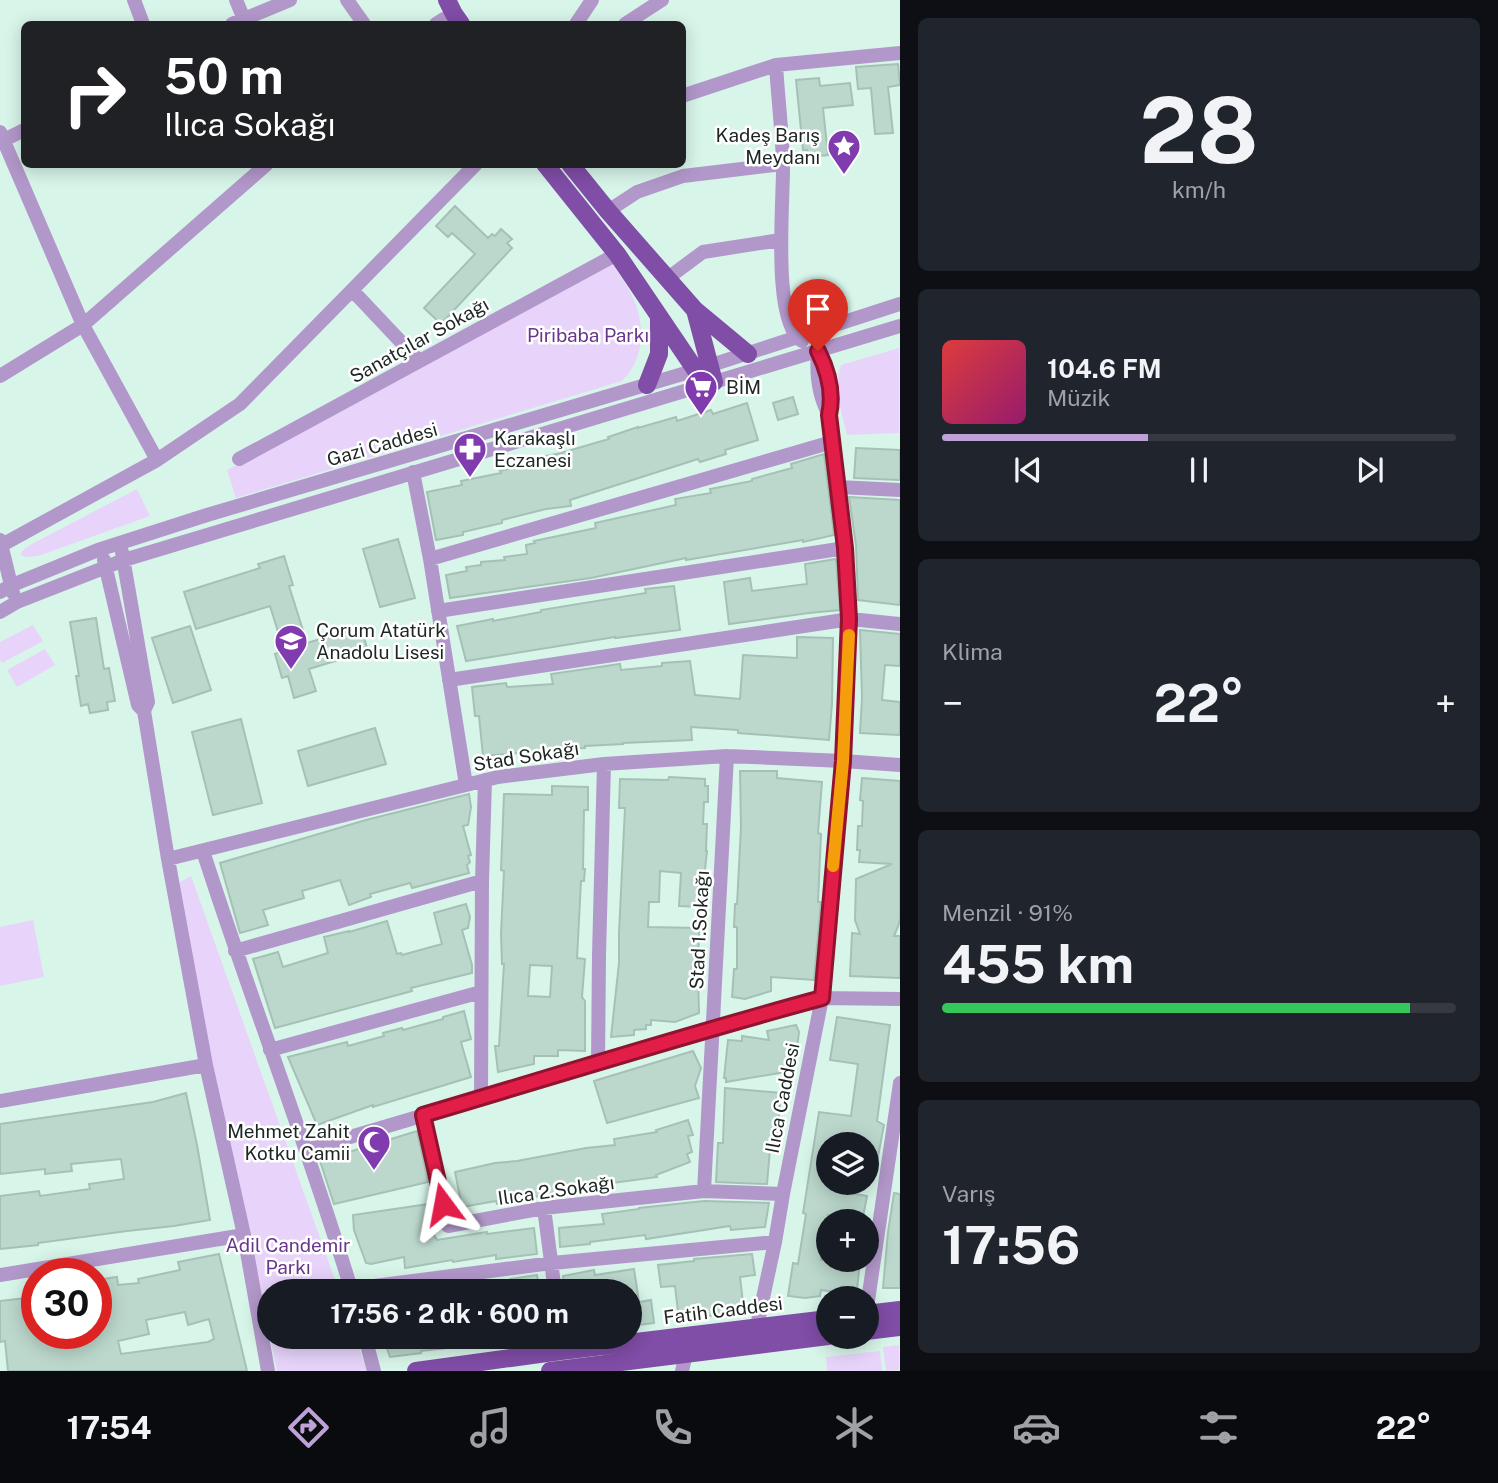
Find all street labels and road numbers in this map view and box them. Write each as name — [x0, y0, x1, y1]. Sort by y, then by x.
street label: Sanatçılar Sokağı — [346, 293, 492, 387]
street label: Gazi Caddesi — [324, 418, 440, 470]
street label: Stad Sokağı — [471, 737, 581, 775]
street label: Stad 1.Sokağı — [685, 870, 713, 990]
street label: Ilıca Caddesi — [761, 1041, 803, 1155]
street label: Ilıca 2.Sokağı — [496, 1171, 616, 1209]
street label: Fatih Caddesi — [662, 1292, 784, 1328]

